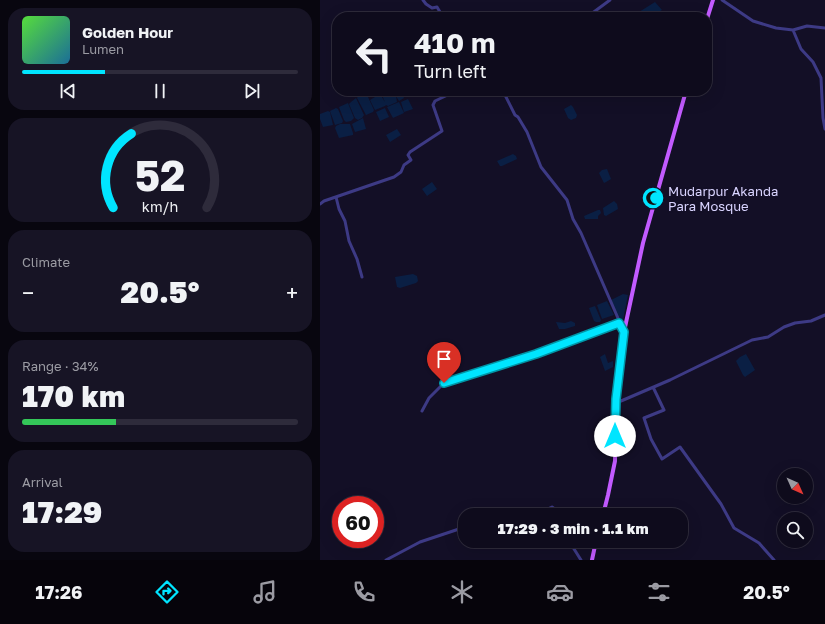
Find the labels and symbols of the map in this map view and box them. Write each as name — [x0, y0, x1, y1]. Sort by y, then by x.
place label: Mudarpur Akanda Para Mosque — [668, 183, 778, 214]
mosque icon: Mudarpur Akanda Para Mosque — [640, 185, 666, 211]
pin — [427, 342, 461, 383]
position arrow — [594, 415, 636, 457]
north arrow — [777, 468, 813, 504]
speed limit sign: 60 — [332, 496, 384, 548]

